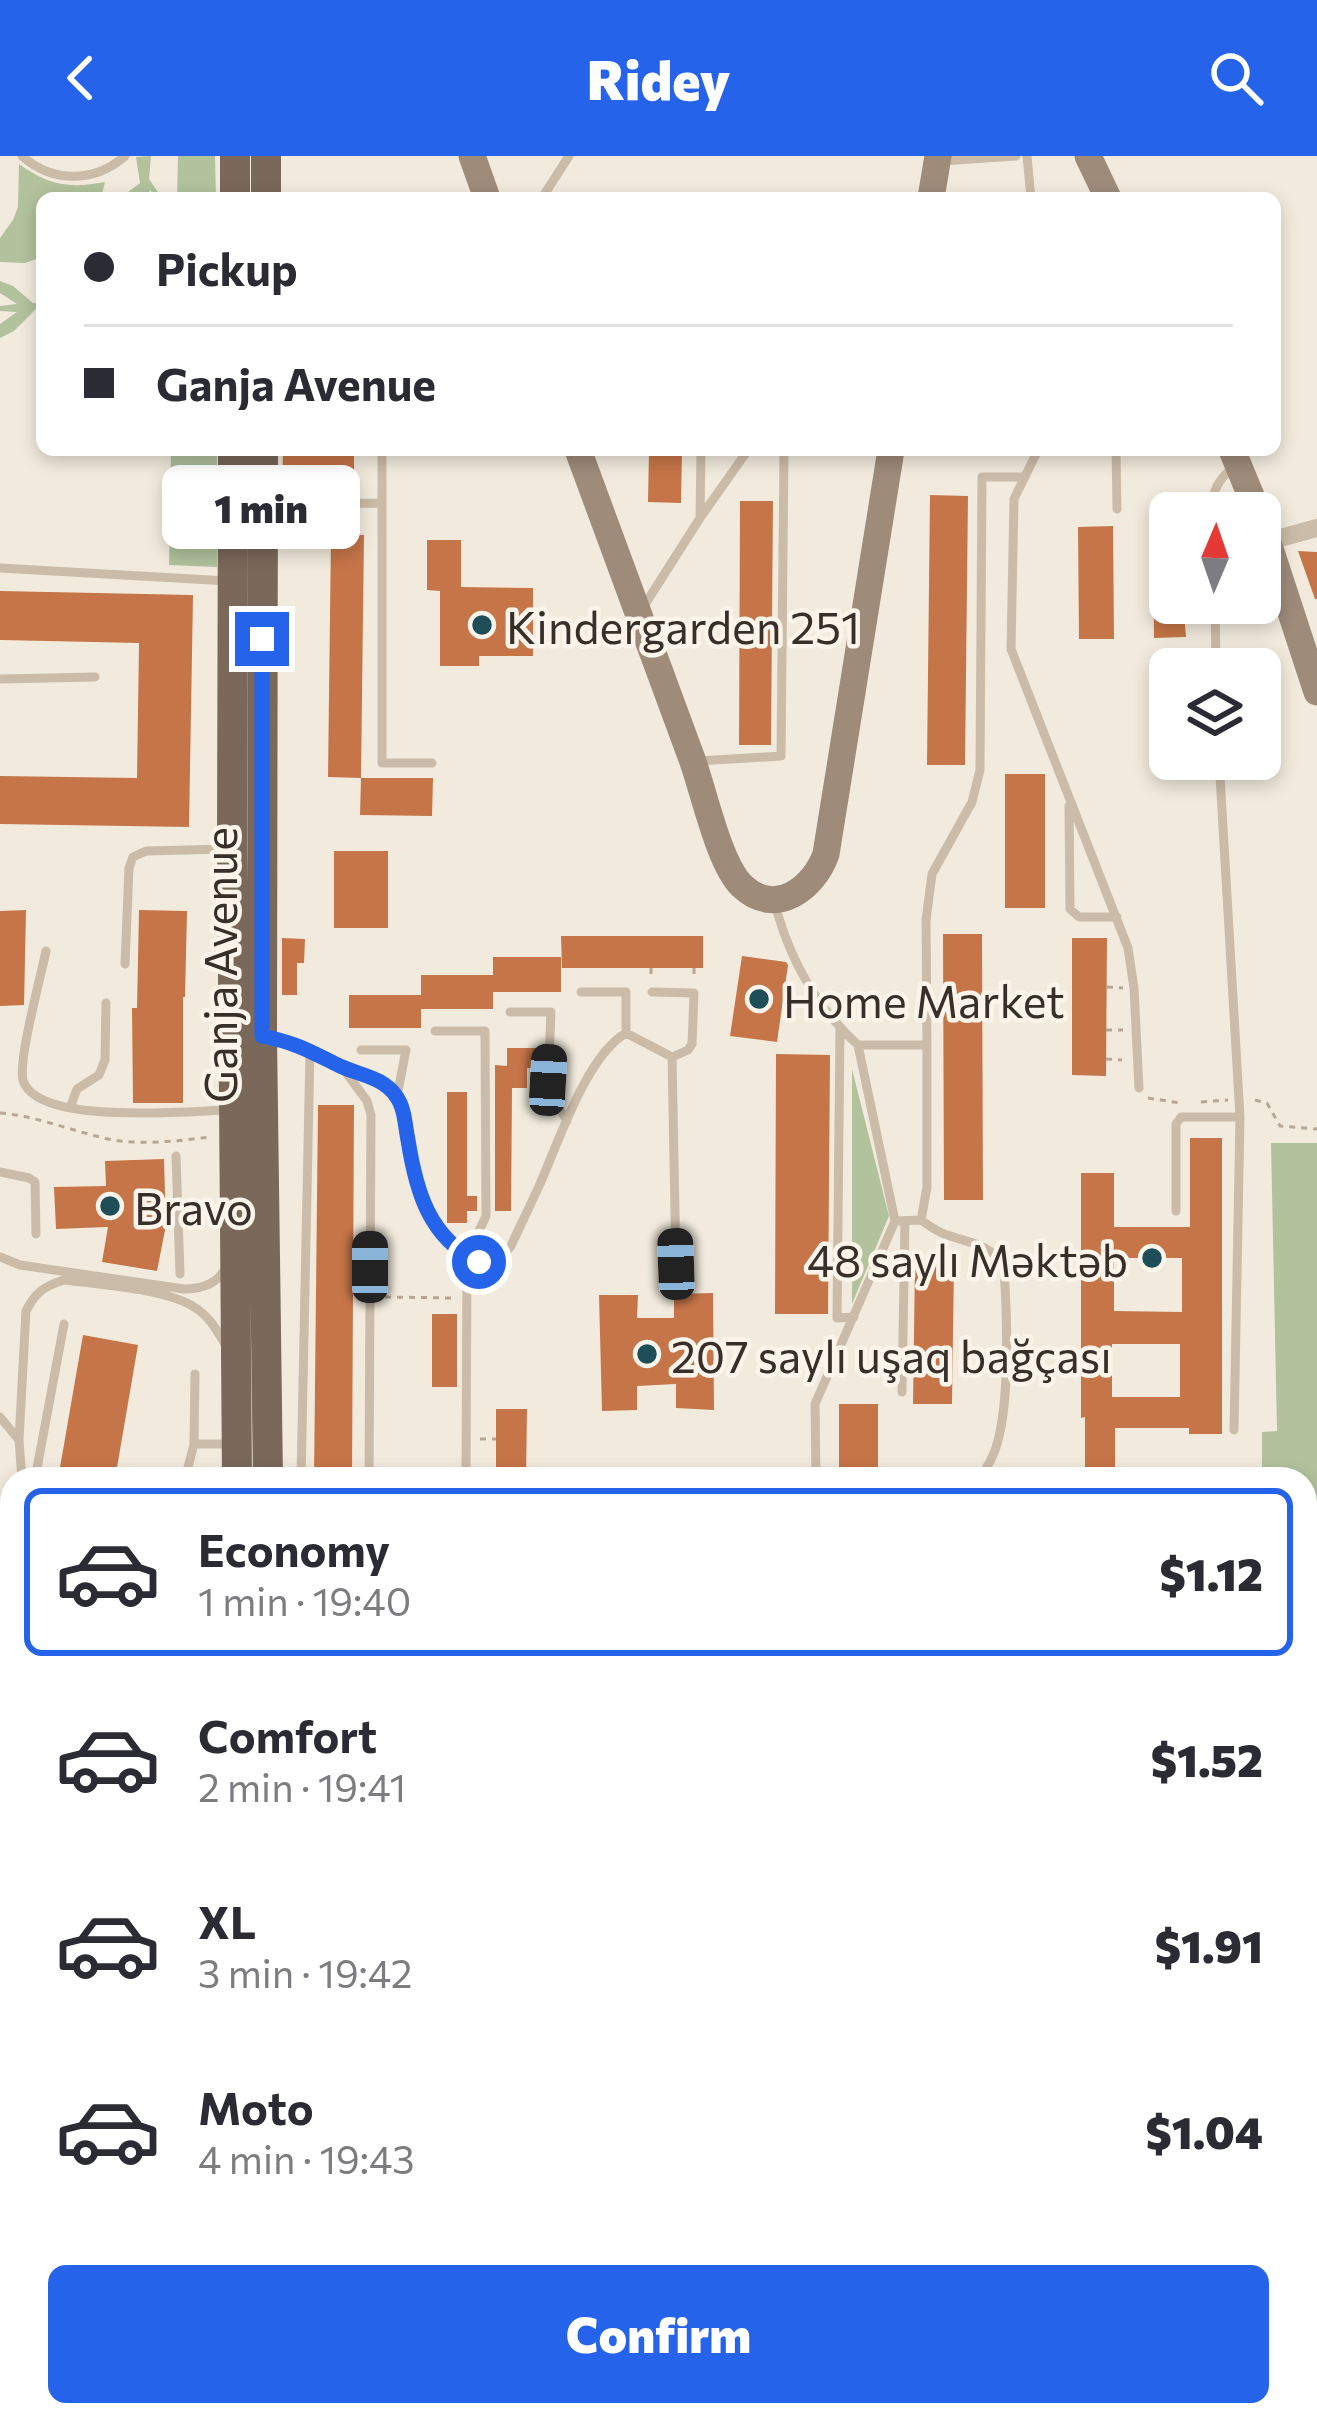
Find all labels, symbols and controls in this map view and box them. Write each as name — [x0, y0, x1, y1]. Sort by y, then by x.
icon: back — [48, 45, 114, 111]
text: Ridey — [587, 45, 730, 111]
icon: search — [1203, 45, 1269, 111]
text: Pickup — [156, 240, 298, 295]
text: Ganja Avenue — [156, 355, 436, 410]
callout: 1 min — [163, 465, 361, 549]
text: 1 min — [214, 483, 308, 531]
north arrow — [1149, 492, 1281, 624]
map controls — [1149, 492, 1281, 780]
place label: Kindergarden 251 — [506, 598, 860, 653]
route end — [235, 612, 289, 666]
marker: Kindergarden 251 — [469, 612, 495, 638]
button: layers — [1149, 648, 1281, 780]
street label: Ganja Avenue — [191, 827, 246, 1103]
place label: Home Market — [783, 972, 1065, 1027]
marker: Home Market — [746, 986, 772, 1012]
car — [528, 1043, 568, 1117]
place label: Bravo — [134, 1179, 253, 1234]
marker: Bravo — [97, 1193, 123, 1219]
car — [657, 1227, 695, 1301]
car — [352, 1231, 388, 1303]
place label: 48 saylı Məktəb — [807, 1231, 1128, 1286]
route start — [452, 1235, 506, 1289]
marker: 48 saylı Məktəb — [1139, 1245, 1165, 1271]
place label: 207 saylı uşaq bağçası — [671, 1327, 1112, 1383]
marker: 207 saylı uşaq bağçası — [634, 1341, 660, 1367]
icon: car — [54, 1518, 162, 1626]
text: Economy — [198, 1521, 390, 1576]
text: $1.12 — [1159, 1545, 1263, 1600]
text: 1 min · 19:40 — [198, 1576, 411, 1624]
icon: car — [54, 1704, 162, 1812]
text: Comfort — [198, 1707, 377, 1762]
text: $1.52 — [1151, 1731, 1263, 1786]
text: 2 min · 19:41 — [198, 1762, 406, 1810]
icon: car — [54, 1890, 162, 1998]
text: XL — [198, 1893, 256, 1948]
text: $1.91 — [1155, 1917, 1263, 1972]
text: 3 min · 19:42 — [198, 1948, 412, 1996]
icon: car — [54, 2076, 162, 2184]
text: Moto — [198, 2079, 314, 2134]
text: $1.04 — [1146, 2103, 1263, 2158]
text: 4 min · 19:43 — [198, 2134, 415, 2182]
button: Confirm — [48, 2265, 1269, 2403]

